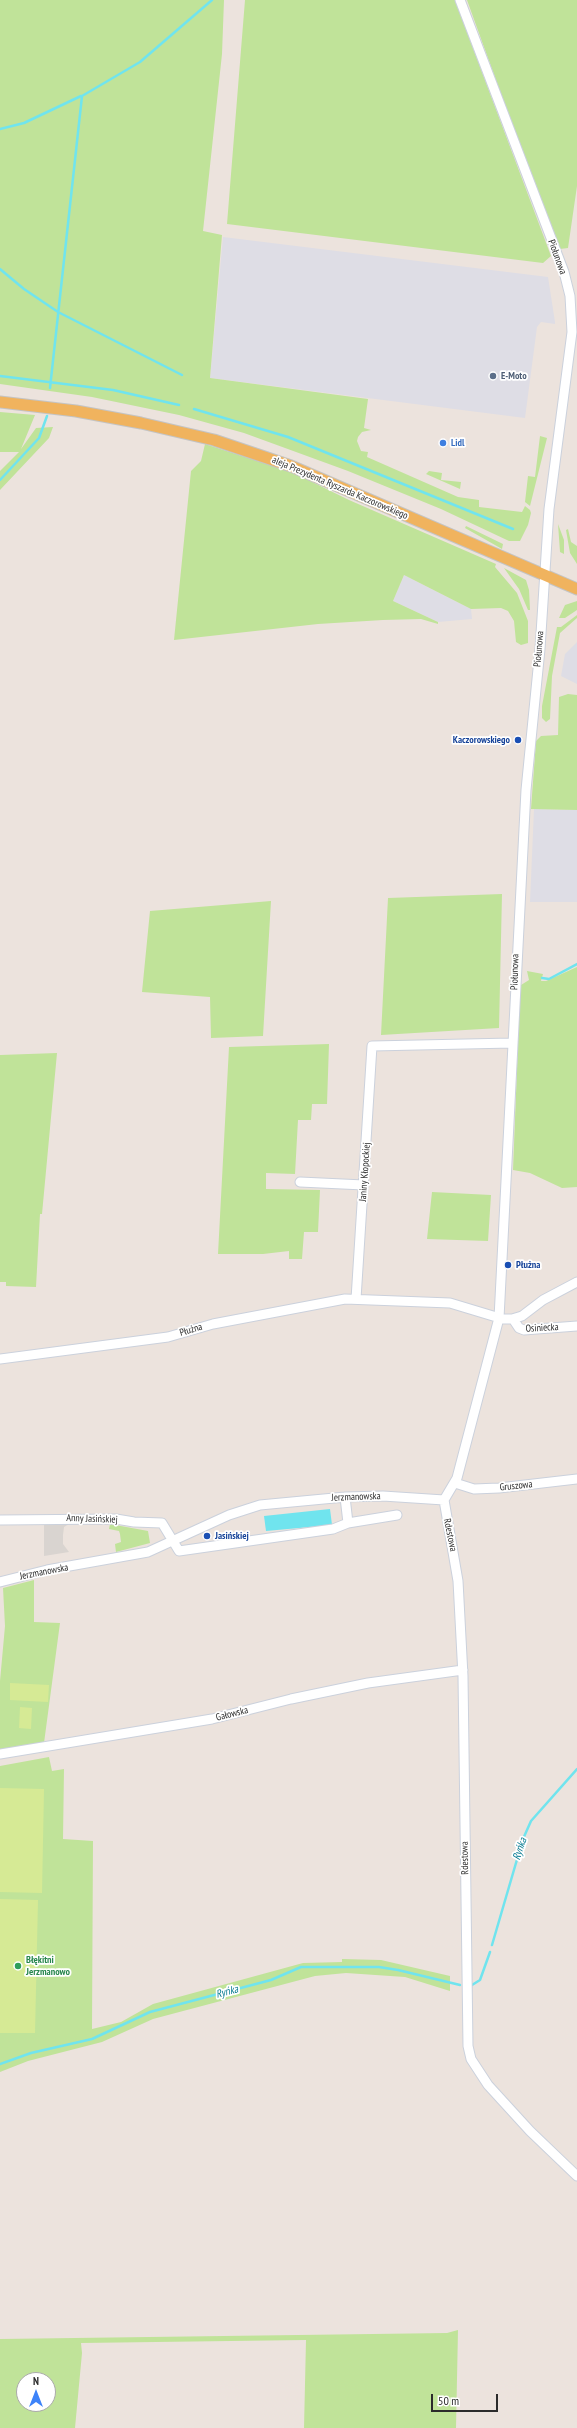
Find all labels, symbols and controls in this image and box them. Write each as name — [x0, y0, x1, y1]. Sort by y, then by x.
street label: Piołunowa — [545, 238, 569, 276]
place label: E-Moto — [501, 370, 527, 382]
marker: E-Moto — [488, 371, 498, 381]
place label: Lidl — [451, 437, 464, 449]
marker: Lidl — [438, 438, 448, 448]
street label: aleja Prezydenta Ryszarda Kaczorowskiego — [270, 454, 410, 522]
street label: Piołunowa — [531, 630, 547, 668]
place label: Kaczorowskiego — [453, 734, 510, 746]
marker: Kaczorowskiego — [513, 735, 523, 745]
street label: Piołunowa — [508, 954, 522, 990]
street label: Janiny Kłopockiej — [357, 1142, 373, 1202]
place label: Płużna — [516, 1259, 540, 1271]
marker: Płużna — [503, 1260, 513, 1270]
street label: Płużna — [178, 1321, 204, 1339]
street label: Osiniecka — [525, 1321, 559, 1335]
street label: Gruszowa — [499, 1478, 533, 1494]
street label: Jerzmanowska — [331, 1490, 381, 1504]
street label: Anny Jasińskiej — [66, 1512, 118, 1526]
street label: Rdestowa — [441, 1517, 459, 1553]
place label: Jasińskiej — [215, 1530, 249, 1542]
marker: Jasińskiej — [202, 1531, 212, 1541]
street label: Jerzmanowska — [19, 1561, 69, 1583]
street label: Gałowska — [215, 1704, 249, 1724]
water label: Ryńka — [510, 1836, 530, 1862]
street label: Rdestowa — [459, 1841, 471, 1875]
place label: Błękitni Jerzmanowo — [26, 1954, 70, 1978]
marker: Błękitni Jerzmanowo — [13, 1961, 23, 1971]
water label: Ryńka — [214, 1983, 240, 2001]
north arrow — [16, 2372, 56, 2412]
text: N — [33, 2374, 39, 2388]
scale bar — [433, 2386, 500, 2412]
text: 50 m — [438, 2393, 459, 2408]

